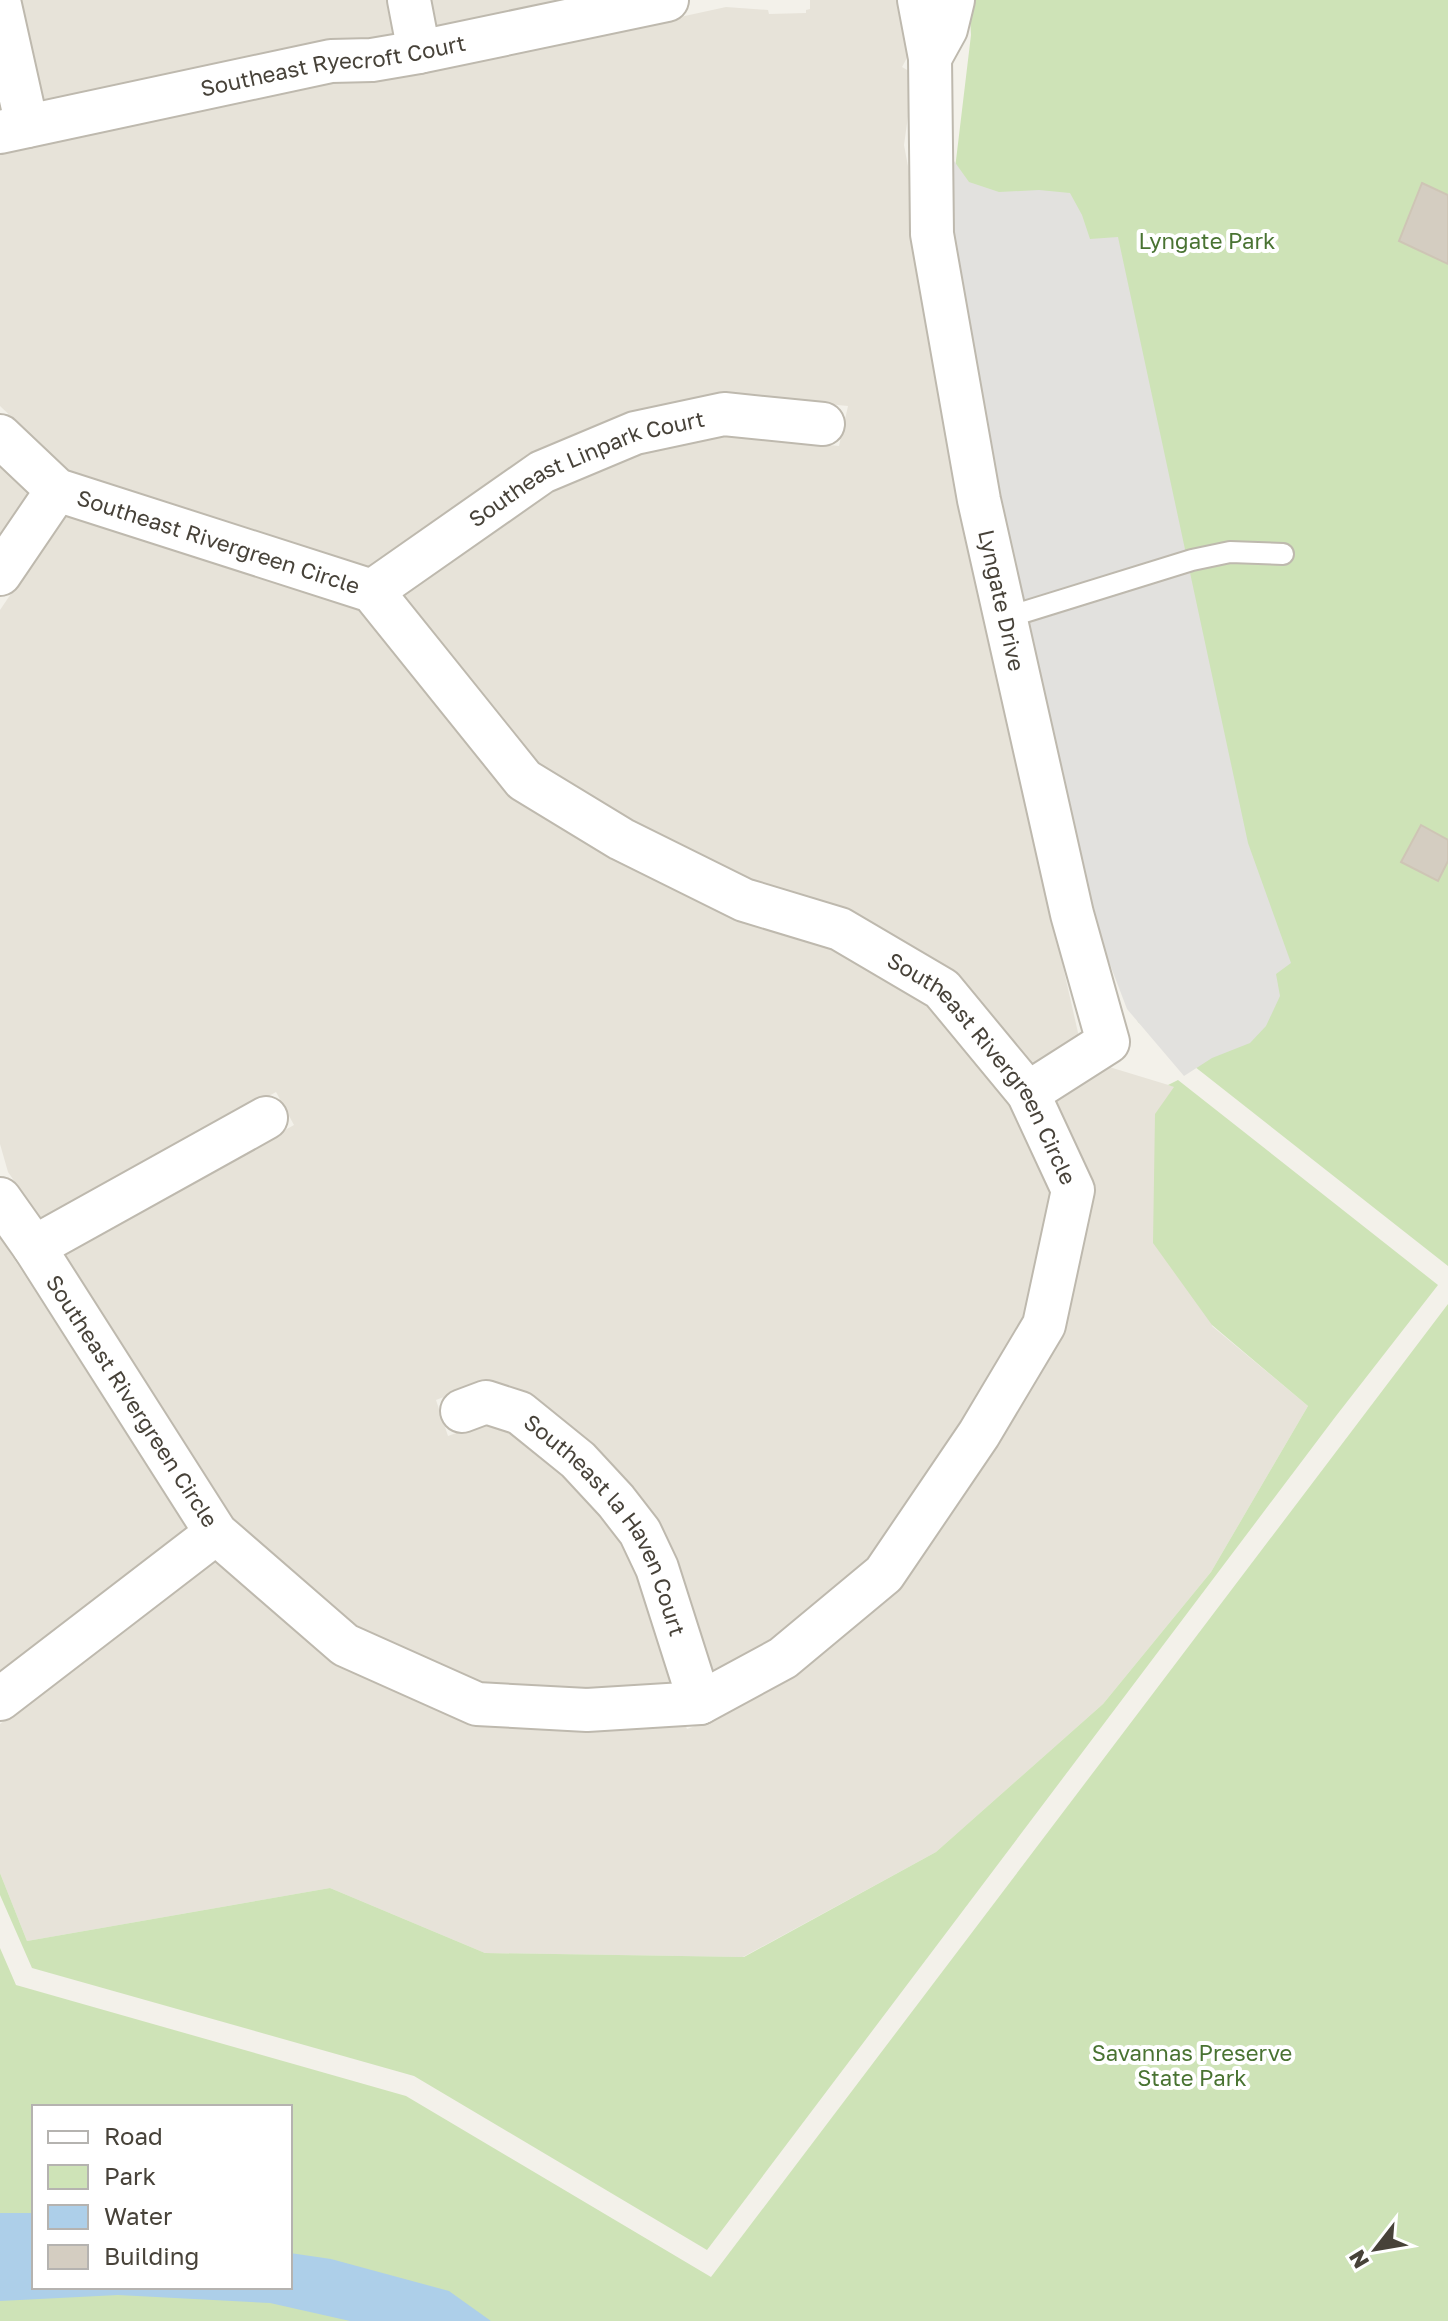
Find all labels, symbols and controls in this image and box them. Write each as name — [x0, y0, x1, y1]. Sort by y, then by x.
street label: Southeast Ryecroft Court — [198, 29, 468, 102]
park label: Lyngate Park — [1138, 227, 1276, 254]
street label: Southeast Linpark Court — [463, 405, 707, 532]
street label: Southeast Rivergreen Circle — [74, 483, 363, 599]
street label: Lyngate Drive — [973, 527, 1031, 673]
street label: Southeast Rivergreen Circle — [883, 946, 1083, 1189]
street label: Southeast Rivergreen Circle — [41, 1270, 224, 1532]
street label: Southeast la Haven Court — [519, 1408, 692, 1639]
park label: Savannas Preserve State Park — [1092, 2039, 1292, 2091]
legend — [32, 2105, 292, 2289]
text: Road — [104, 2121, 163, 2150]
text: Park — [104, 2161, 156, 2190]
text: Water — [104, 2201, 172, 2230]
north arrow — [1336, 2209, 1416, 2289]
text: Building — [104, 2241, 199, 2270]
text: N — [1343, 2245, 1374, 2274]

